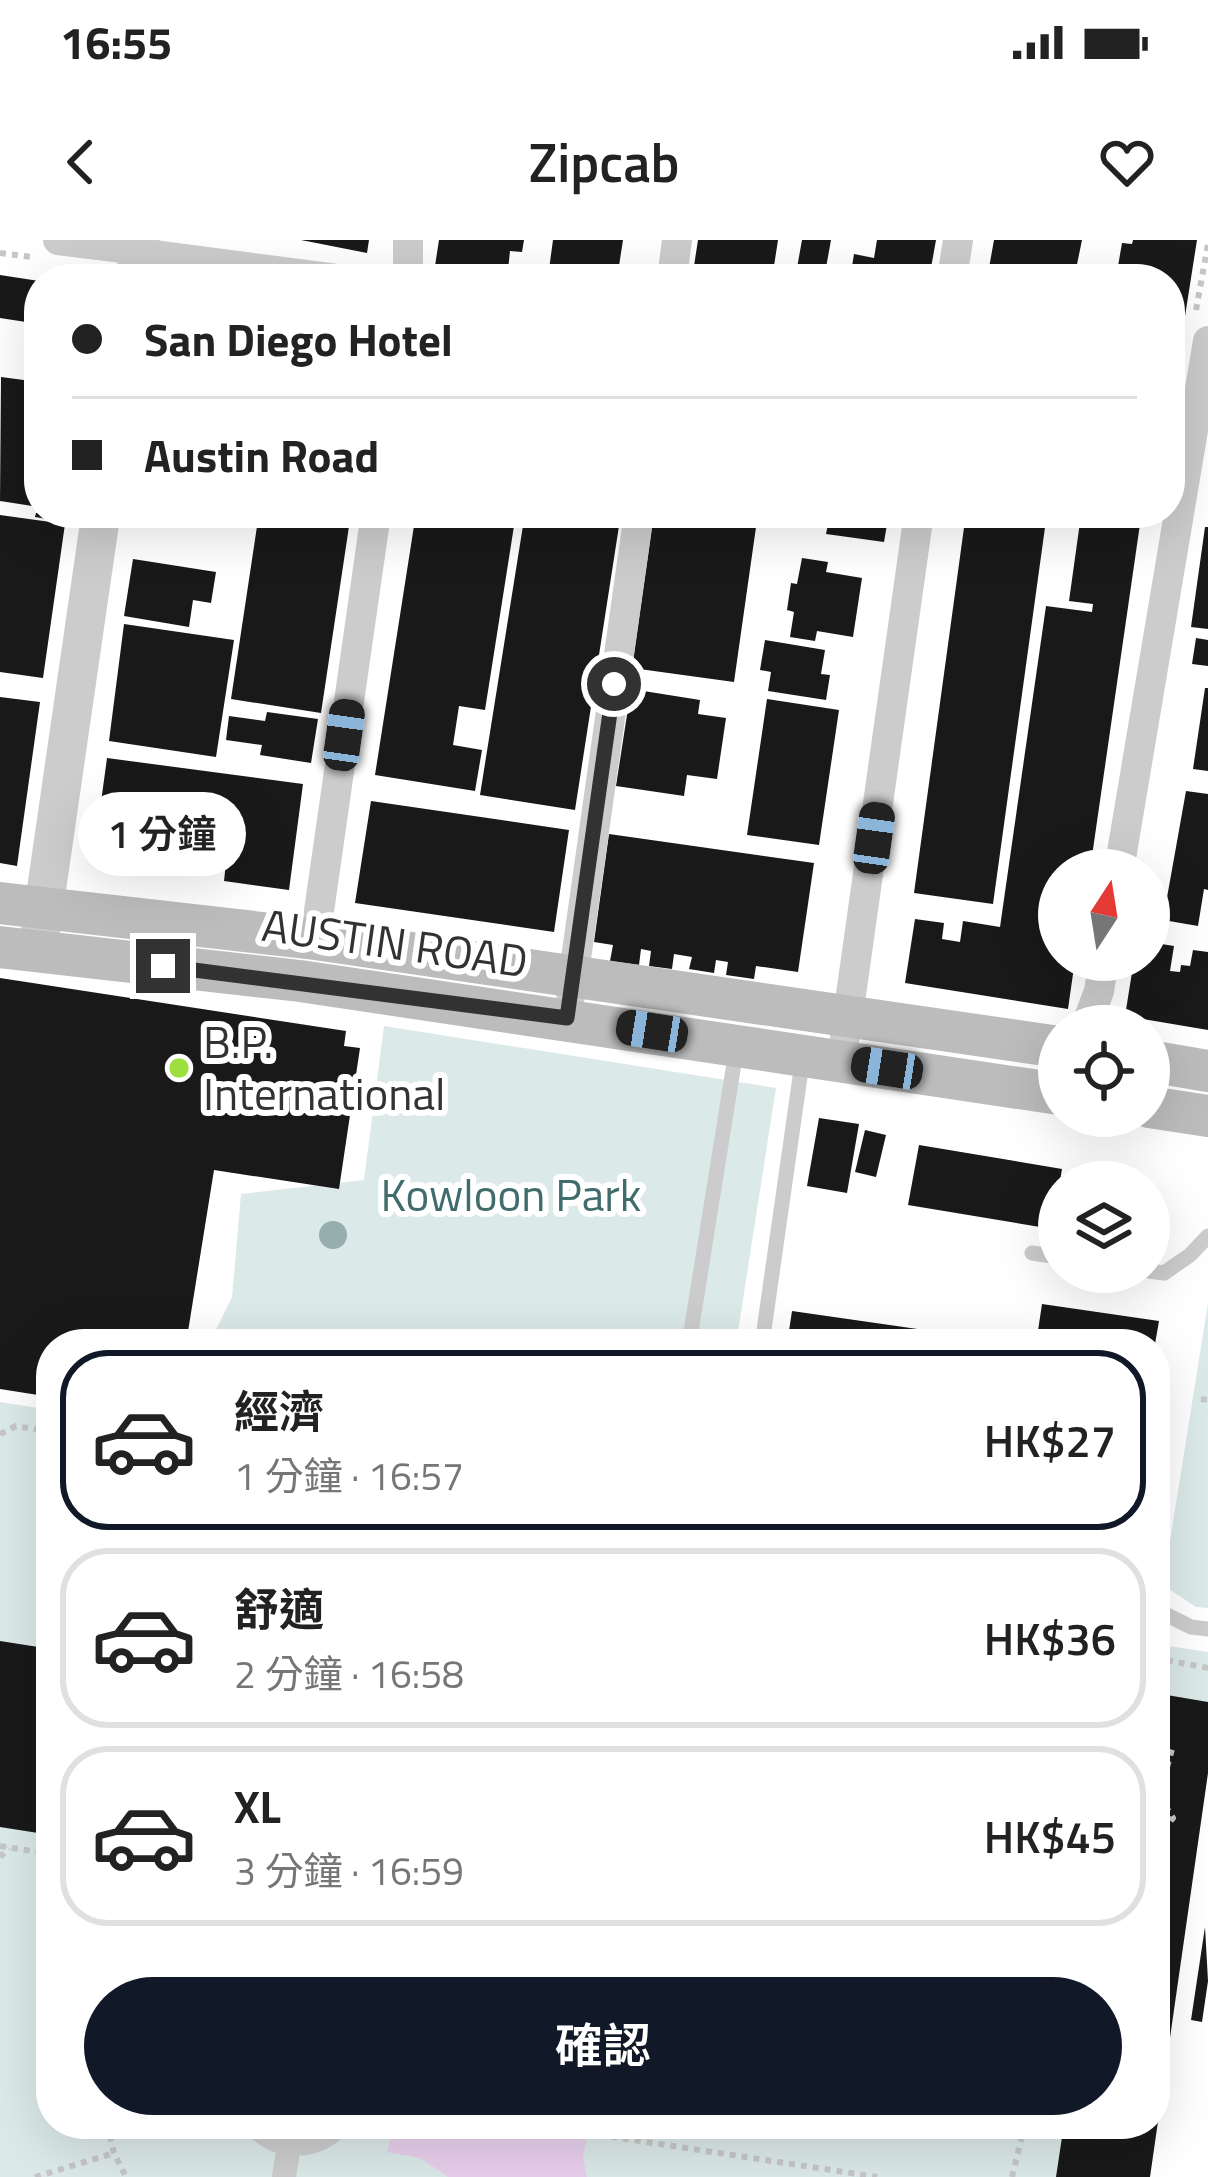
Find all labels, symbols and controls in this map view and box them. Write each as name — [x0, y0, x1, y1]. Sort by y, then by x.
text: 16:55 — [60, 8, 172, 76]
text: Zipcab — [528, 121, 680, 203]
icon: back — [48, 129, 114, 195]
icon: heart — [1094, 129, 1160, 195]
text: San Diego Hotel — [144, 305, 453, 373]
text: Austin Road — [144, 421, 379, 489]
route start — [587, 657, 641, 711]
car — [321, 697, 367, 773]
callout: 1 分鐘 — [79, 792, 247, 876]
car — [851, 800, 897, 876]
text: 1 分鐘 — [108, 804, 216, 863]
north arrow — [1038, 849, 1170, 981]
map controls — [1038, 849, 1170, 1293]
street label: AUSTIN ROAD — [258, 890, 532, 994]
route end — [136, 939, 190, 993]
button: locate — [1038, 1005, 1170, 1137]
place label: B.P. International — [203, 1007, 445, 1127]
car — [614, 1008, 690, 1054]
car — [849, 1045, 925, 1091]
marker: B.P. International — [166, 1055, 192, 1081]
park label: Kowloon Park — [381, 1160, 641, 1228]
button: layers — [1038, 1161, 1170, 1293]
text: 經濟 — [234, 1377, 324, 1445]
icon: car — [90, 1386, 198, 1494]
text: HK$27 — [984, 1406, 1116, 1474]
text: 1 分鐘 · 16:57 — [234, 1446, 464, 1505]
text: 舒適 — [234, 1575, 324, 1643]
icon: car — [90, 1584, 198, 1692]
text: HK$36 — [984, 1604, 1116, 1672]
text: 2 分鐘 · 16:58 — [234, 1644, 464, 1703]
text: XL — [234, 1772, 281, 1840]
icon: car — [90, 1782, 198, 1890]
text: HK$45 — [984, 1802, 1116, 1870]
text: 3 分鐘 · 16:59 — [234, 1841, 464, 1900]
button: 確認 — [84, 1977, 1122, 2115]

